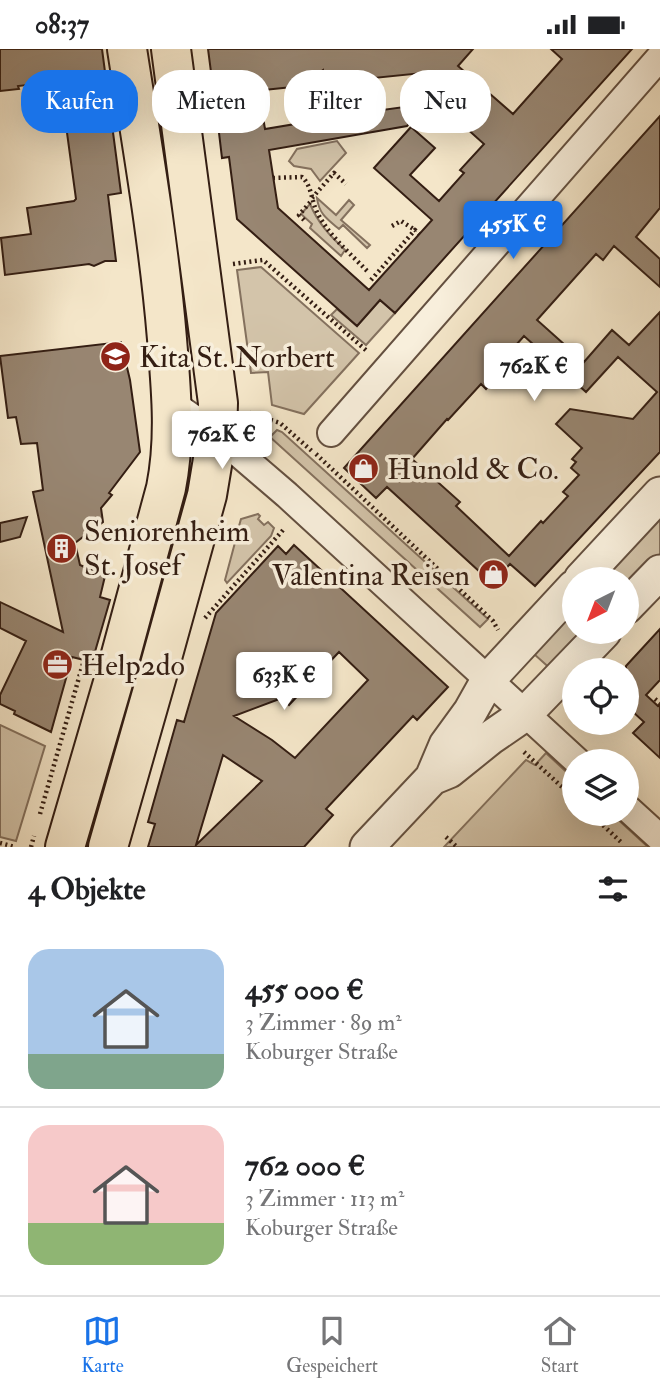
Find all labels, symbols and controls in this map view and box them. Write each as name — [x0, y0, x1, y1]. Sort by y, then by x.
text: 08:37 — [35, 9, 89, 41]
chip: Kaufen — [21, 70, 138, 133]
chip: Mieten — [152, 70, 270, 133]
chip: Filter — [284, 70, 386, 133]
chip: Neu — [400, 70, 491, 133]
pin: 455K € — [456, 201, 570, 261]
text: 455K € — [480, 209, 547, 238]
place label: Kita St. Norbert — [139, 339, 335, 376]
school or university icon: Kita St. Norbert — [99, 340, 133, 374]
pin: 762K € — [477, 343, 591, 403]
text: 762K € — [500, 351, 568, 380]
pin: 762K € — [165, 411, 279, 471]
text: 762K € — [188, 419, 256, 448]
place label: Hunold & Co. — [387, 451, 559, 488]
shop icon: Hunold & Co. — [347, 452, 381, 486]
place label: Seniorenheim St. Josef — [84, 513, 250, 584]
building icon: Seniorenheim St. Josef — [44, 531, 78, 565]
place label: Valentina Reisen — [272, 557, 470, 594]
shop icon: Valentina Reisen — [476, 558, 510, 592]
north arrow — [562, 567, 639, 644]
map controls — [562, 567, 639, 826]
place label: Help2do — [81, 647, 185, 684]
office icon: Help2do — [41, 648, 75, 682]
pin: 633K € — [227, 653, 341, 712]
button: locate — [562, 658, 639, 735]
text: 633K € — [252, 660, 316, 689]
button: layers — [562, 749, 639, 826]
icon: filters — [594, 870, 632, 908]
text: 4 Objekte — [28, 871, 145, 908]
text: 455 000 € — [245, 971, 364, 1008]
icon: home — [84, 977, 168, 1061]
text: 3 Zimmer · 89 m² — [245, 1008, 402, 1037]
text: Koburger Straße — [245, 1037, 398, 1066]
text: 762 000 € — [245, 1147, 365, 1184]
icon: home — [84, 1153, 168, 1237]
text: 3 Zimmer · 113 m² — [245, 1184, 404, 1213]
text: Koburger Straße — [245, 1213, 398, 1242]
tab: Karte — [81, 1312, 124, 1378]
tab: Gespeichert — [286, 1312, 378, 1378]
tab: Start — [541, 1312, 579, 1378]

